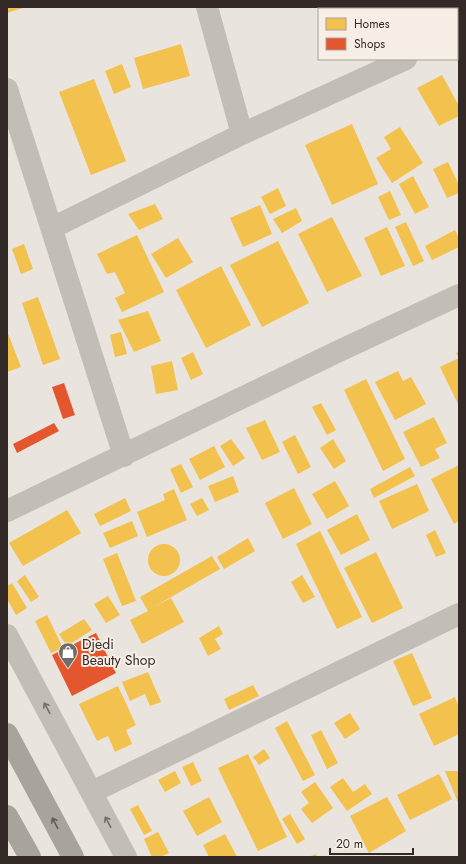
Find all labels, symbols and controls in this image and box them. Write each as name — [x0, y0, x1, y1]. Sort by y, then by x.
legend — [318, 8, 458, 60]
text: Homes — [354, 15, 390, 33]
text: Shops — [354, 35, 385, 53]
place label: Djedi Beauty Shop — [82, 634, 155, 670]
shop icon: Djedi Beauty Shop — [57, 641, 79, 669]
one-way arrow — [42, 702, 50, 714]
one-way arrow — [50, 817, 58, 829]
one-way arrow — [104, 817, 111, 829]
scale bar — [330, 830, 413, 856]
text: 20 m — [336, 835, 363, 853]

